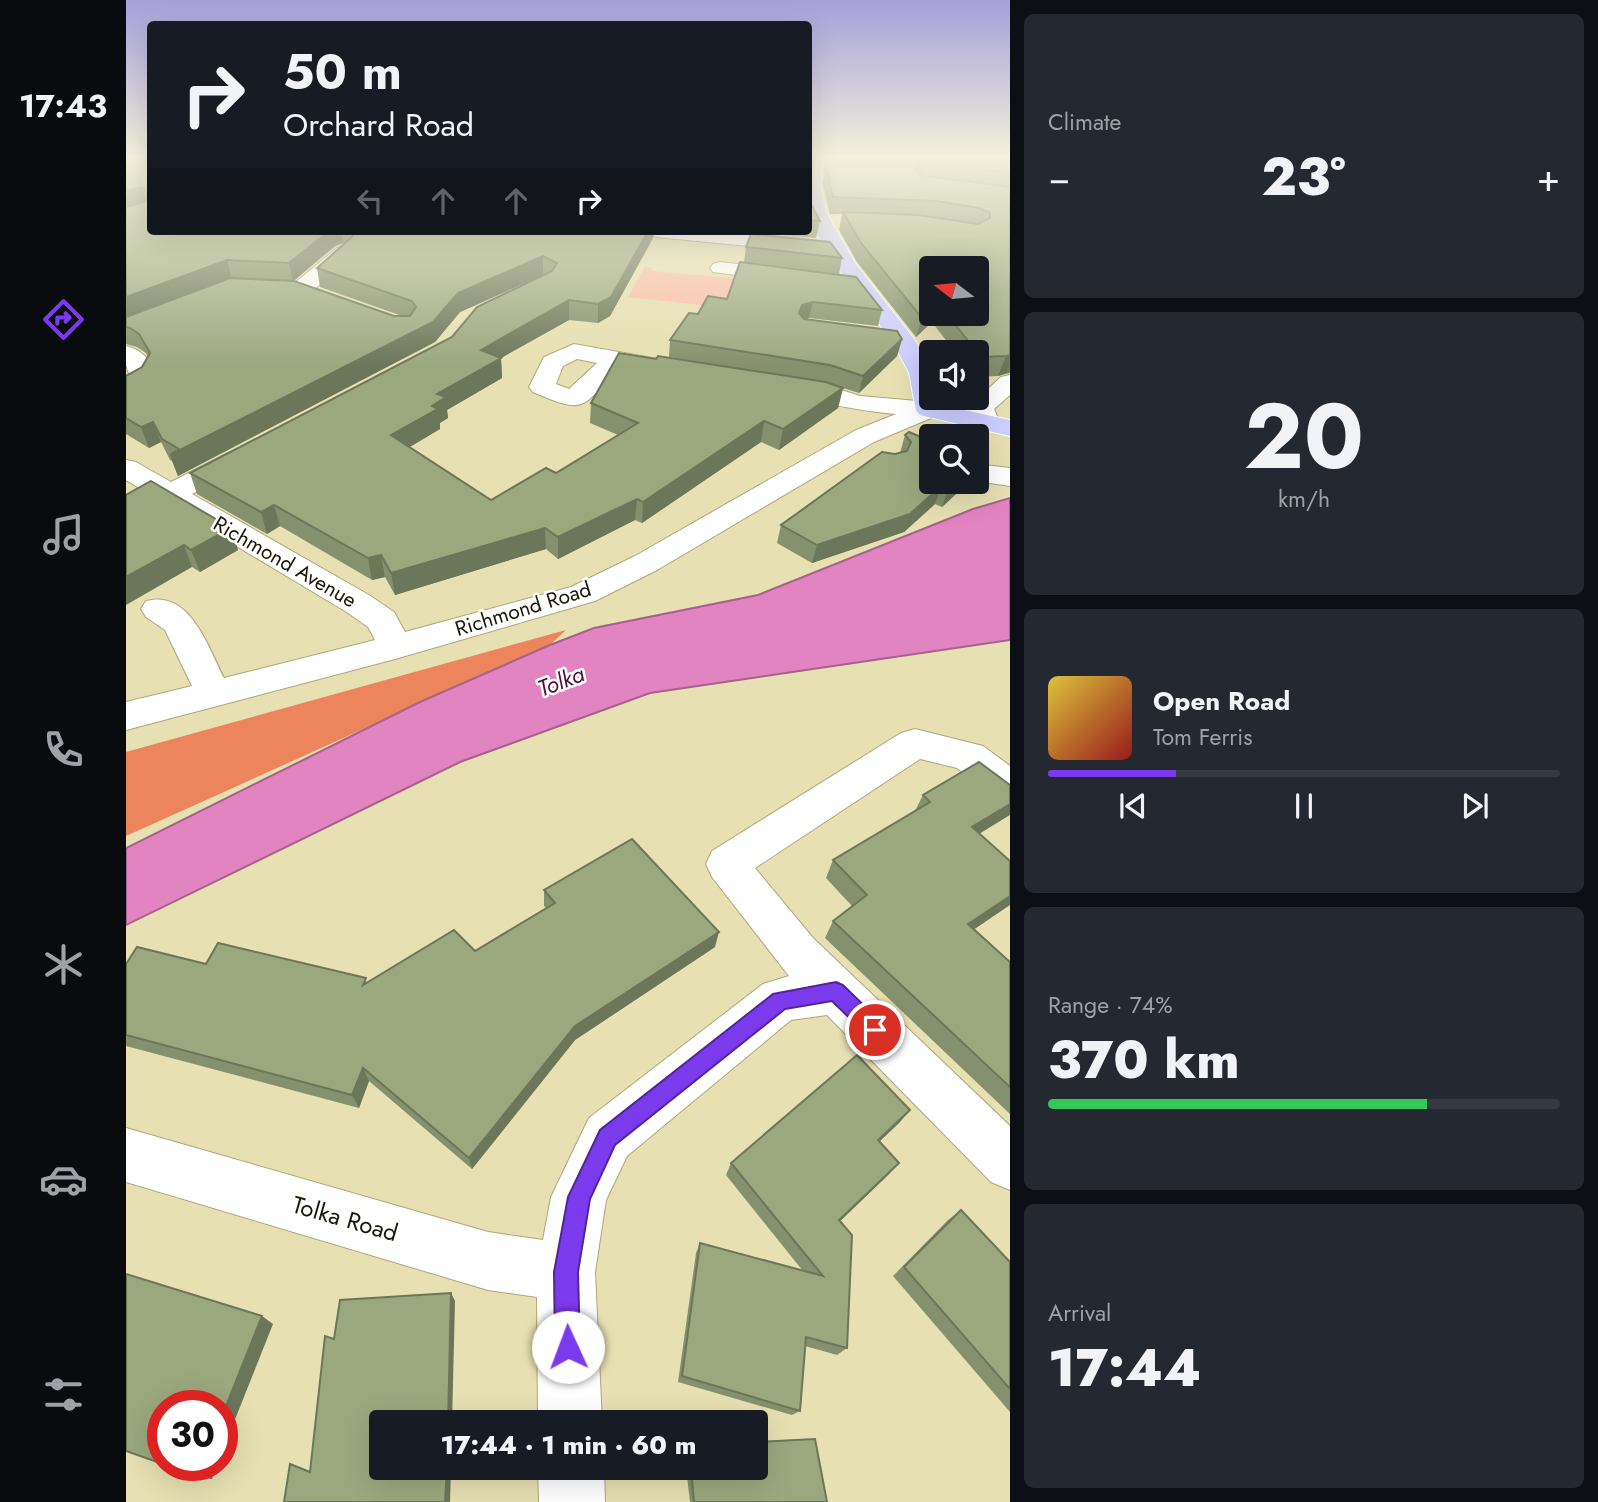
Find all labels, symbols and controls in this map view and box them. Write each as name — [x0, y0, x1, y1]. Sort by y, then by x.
text: 50 m — [283, 37, 402, 107]
icon: right — [168, 49, 259, 140]
text: 17:43 — [19, 83, 107, 129]
text: Orchard Road — [283, 102, 474, 148]
text: Climate — [1048, 105, 1121, 139]
text: 23° — [1261, 139, 1346, 215]
text: − — [1048, 150, 1070, 205]
text: + — [1537, 150, 1560, 205]
icon: left — [351, 182, 389, 220]
icon: ahead — [424, 182, 462, 220]
icon: ahead — [497, 182, 535, 220]
icon: right — [570, 182, 608, 220]
north arrow — [919, 256, 989, 326]
map controls — [919, 256, 989, 494]
icon: directions — [39, 295, 88, 344]
button: sound — [919, 340, 989, 410]
text: 20 — [1244, 371, 1364, 502]
button: search — [919, 424, 989, 494]
text: km/h — [1278, 482, 1330, 516]
street label: Richmond Avenue — [208, 509, 362, 615]
icon: music — [39, 510, 88, 559]
street label: Richmond Road — [451, 574, 595, 644]
water label: Tolka — [533, 656, 590, 705]
text: Open Road — [1153, 682, 1290, 720]
text: Tom Ferris — [1153, 720, 1252, 754]
icon: phone — [39, 725, 88, 774]
icon: previous — [1114, 787, 1152, 825]
icon: pause — [1285, 787, 1323, 825]
icon: next — [1456, 787, 1494, 825]
icon: climate — [39, 940, 88, 989]
text: Range · 74% — [1048, 988, 1172, 1022]
pin — [845, 1000, 905, 1060]
icon: arrive — [856, 1011, 894, 1049]
text: 370 km — [1048, 1022, 1240, 1098]
icon: car — [39, 1155, 88, 1204]
street label: Tolka Road — [288, 1187, 402, 1250]
text: Arrival — [1048, 1296, 1111, 1330]
position arrow — [531, 1310, 605, 1384]
text: 17:44 — [1048, 1330, 1201, 1406]
icon: filters — [39, 1370, 88, 1419]
speed limit sign: 30 — [147, 1390, 238, 1481]
text: 17:44 · 1 min · 60 m — [441, 1426, 696, 1464]

